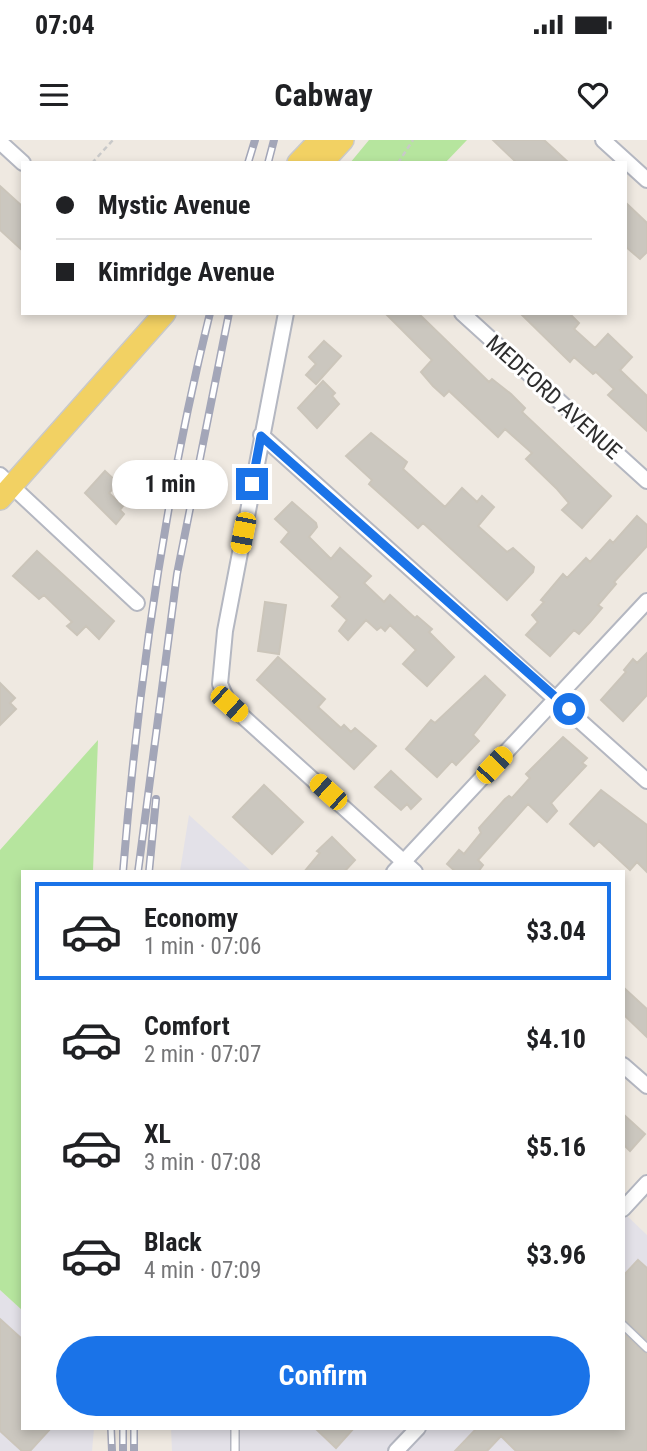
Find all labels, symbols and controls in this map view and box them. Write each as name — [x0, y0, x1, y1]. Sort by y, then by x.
text: 07:04 — [35, 10, 95, 40]
icon: menu — [35, 76, 73, 114]
text: Cabway — [274, 76, 373, 114]
icon: heart — [574, 76, 612, 114]
text: Mystic Avenue — [98, 190, 250, 220]
text: Kimridge Avenue — [98, 257, 275, 287]
street label: MEDFORD AVENUE — [480, 330, 627, 465]
callout: 1 min — [112, 460, 228, 508]
route end — [236, 468, 268, 500]
text: 1 min — [144, 471, 196, 498]
car — [229, 510, 258, 556]
car — [207, 682, 252, 726]
route start — [553, 693, 585, 725]
car — [472, 742, 517, 788]
car — [306, 770, 351, 814]
icon: car — [60, 900, 123, 963]
text: Economy — [144, 903, 238, 933]
text: $3.04 — [526, 916, 586, 946]
text: 1 min · 07:06 — [144, 933, 261, 960]
icon: car — [60, 1008, 123, 1071]
text: Comfort — [144, 1011, 230, 1041]
text: $4.10 — [526, 1024, 586, 1054]
text: 2 min · 07:07 — [144, 1041, 261, 1068]
icon: car — [60, 1116, 123, 1179]
text: XL — [144, 1119, 171, 1149]
text: $5.16 — [526, 1132, 586, 1162]
text: 3 min · 07:08 — [144, 1149, 261, 1176]
icon: car — [60, 1224, 123, 1287]
text: Black — [144, 1227, 202, 1257]
text: $3.96 — [526, 1240, 586, 1270]
text: 4 min · 07:09 — [144, 1257, 261, 1284]
button: Confirm — [56, 1336, 590, 1416]

